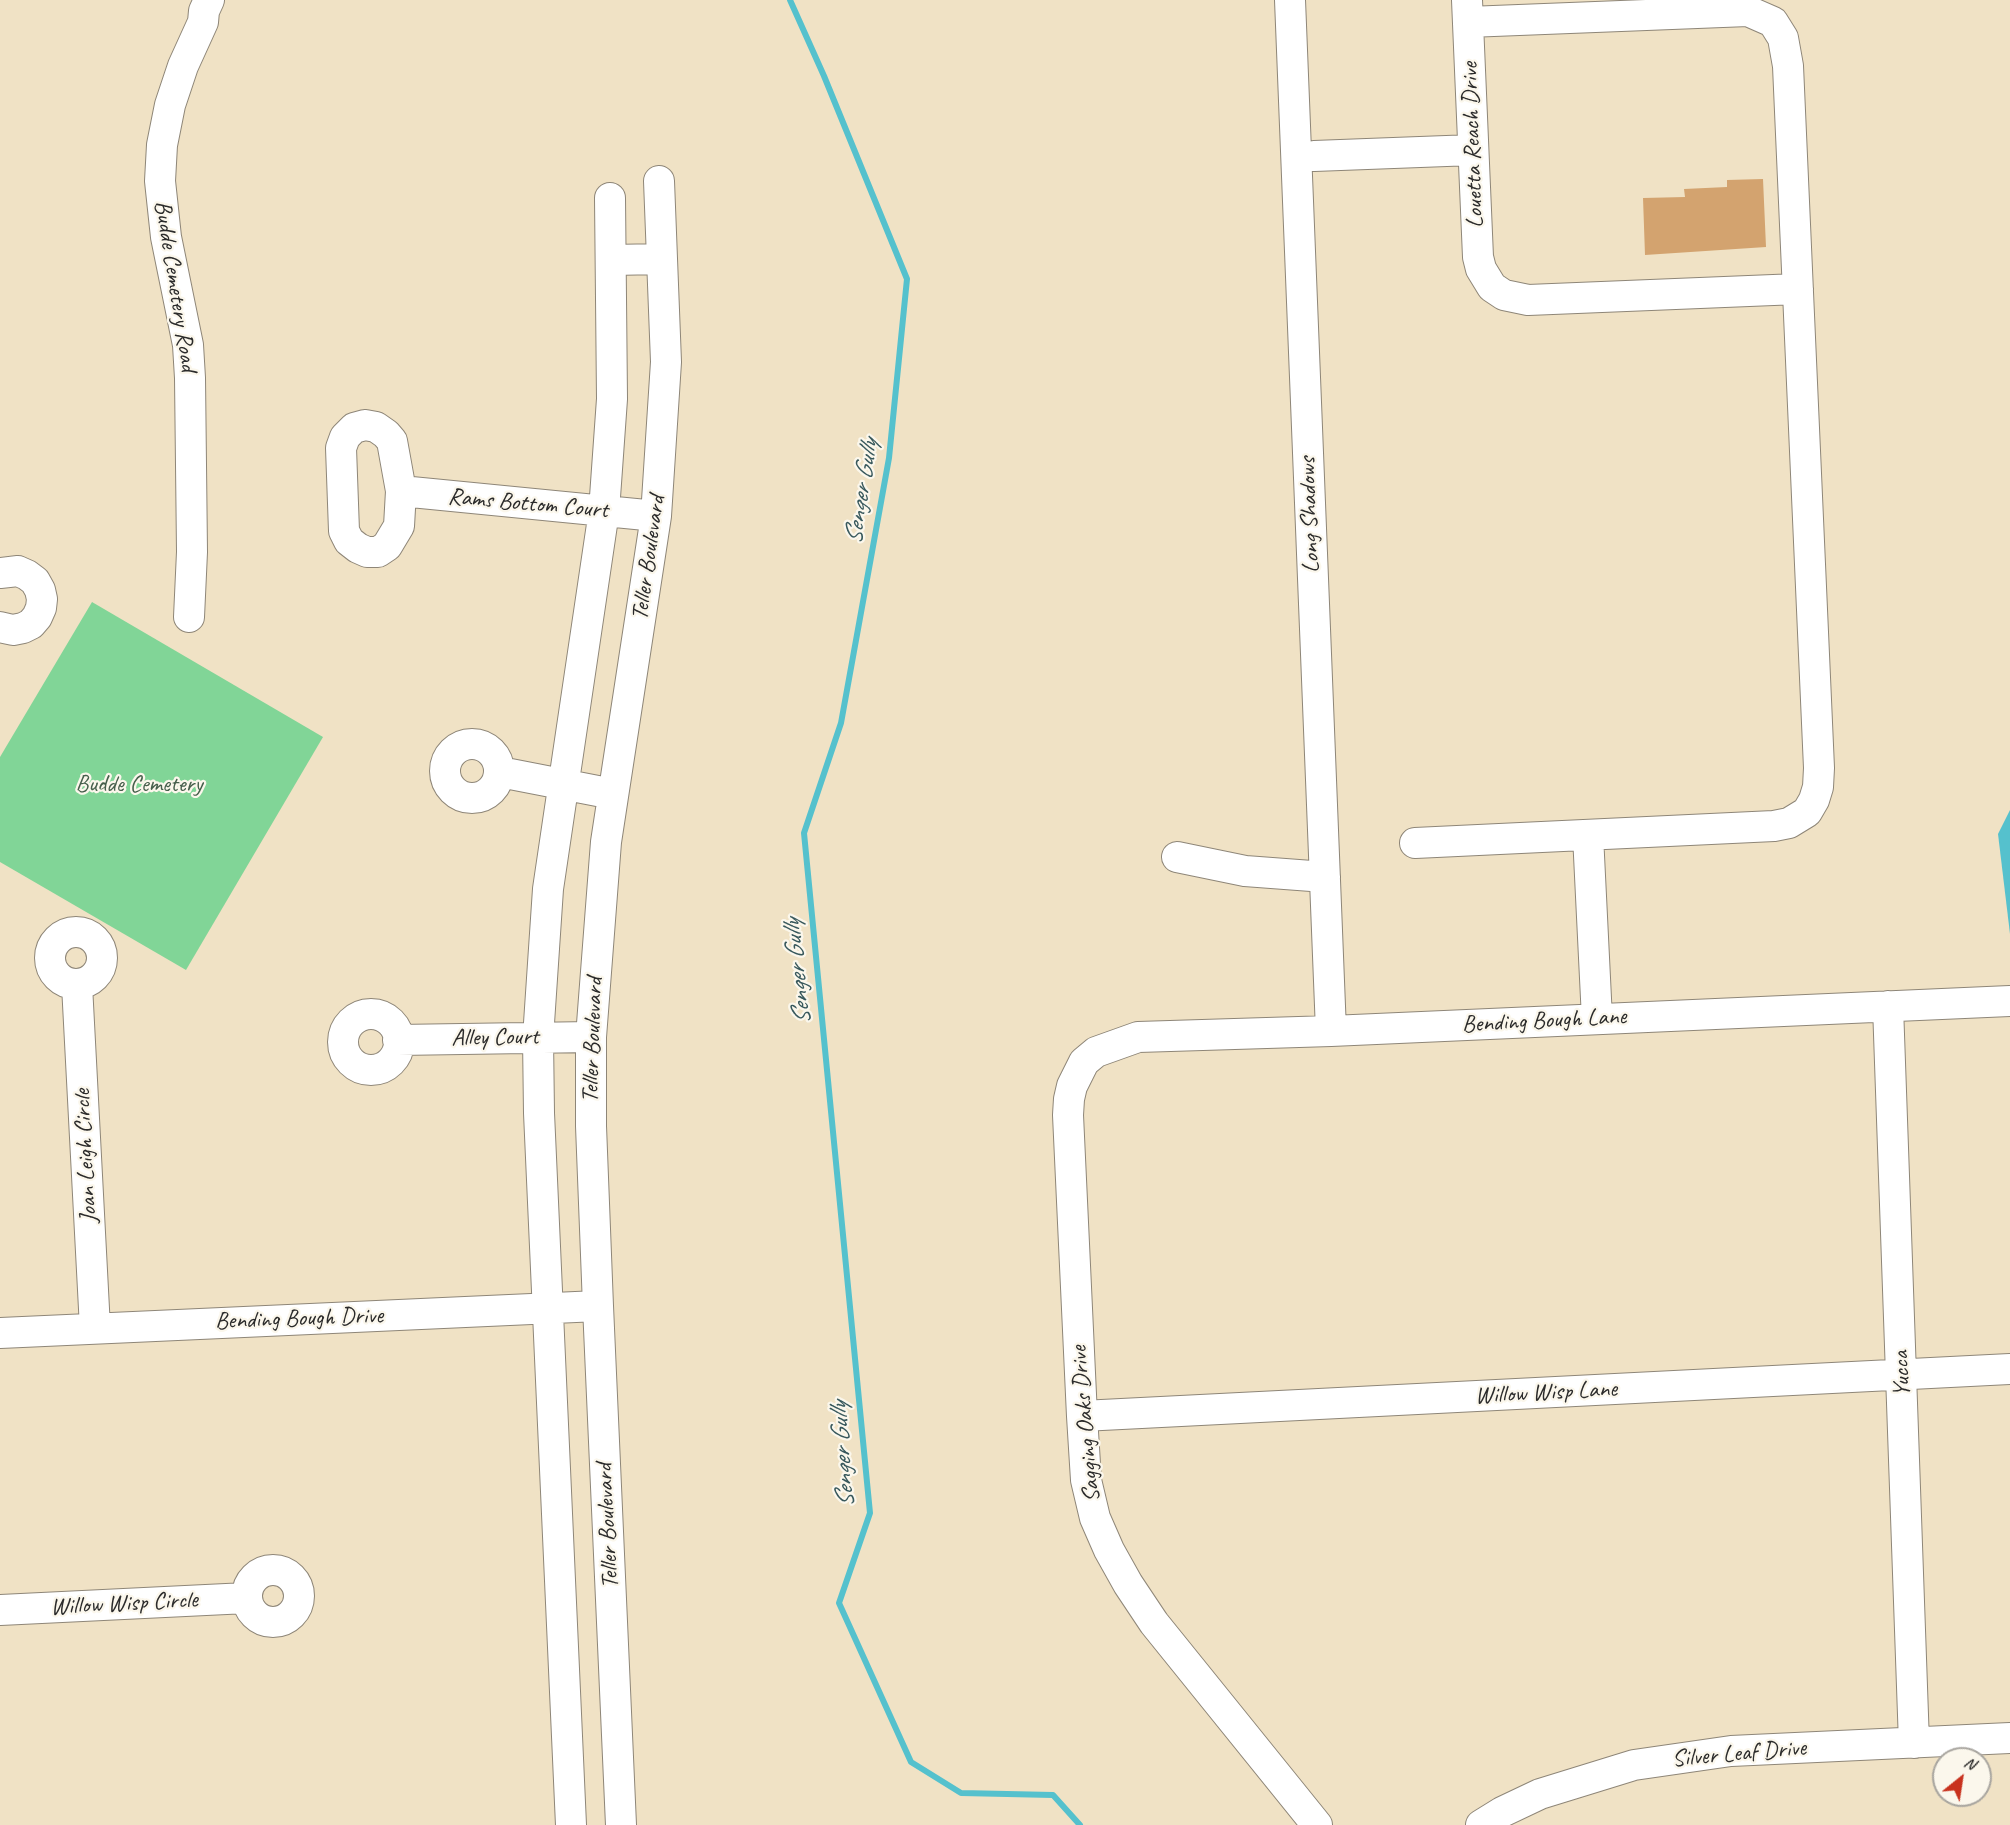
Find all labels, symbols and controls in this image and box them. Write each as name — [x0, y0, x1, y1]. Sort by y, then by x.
street label: Louetta Reach Drive — [1456, 62, 1490, 228]
street label: Budde Cemetery Road — [147, 198, 203, 374]
water label: Senger Gully — [838, 437, 886, 547]
street label: Long Shadows — [1294, 456, 1326, 574]
street label: Rams Bottom Court — [447, 483, 609, 525]
street label: Teller Boulevard — [626, 494, 672, 622]
park label: Budde Cemetery — [76, 771, 202, 799]
water label: Senger Gully — [777, 918, 819, 1026]
street label: Teller Boulevard — [576, 977, 610, 1103]
street label: Bending Bough Lane — [1461, 1002, 1627, 1040]
street label: Alley Court — [451, 1023, 539, 1053]
street label: Joan Leigh Circle — [68, 1088, 104, 1224]
street label: Bending Bough Drive — [214, 1302, 384, 1336]
street label: Sagging Oaks Drive — [1065, 1345, 1107, 1503]
street label: Yucca — [1887, 1350, 1917, 1398]
street label: Willow Wisp Lane — [1474, 1375, 1618, 1411]
water label: Senger Gully — [824, 1401, 862, 1509]
street label: Teller Boulevard — [590, 1463, 626, 1589]
street label: Willow Wisp Circle — [50, 1586, 198, 1622]
street label: Silver Leaf Drive — [1671, 1734, 1807, 1774]
north arrow — [1932, 1747, 1992, 1807]
text: N — [1961, 1752, 1979, 1774]

